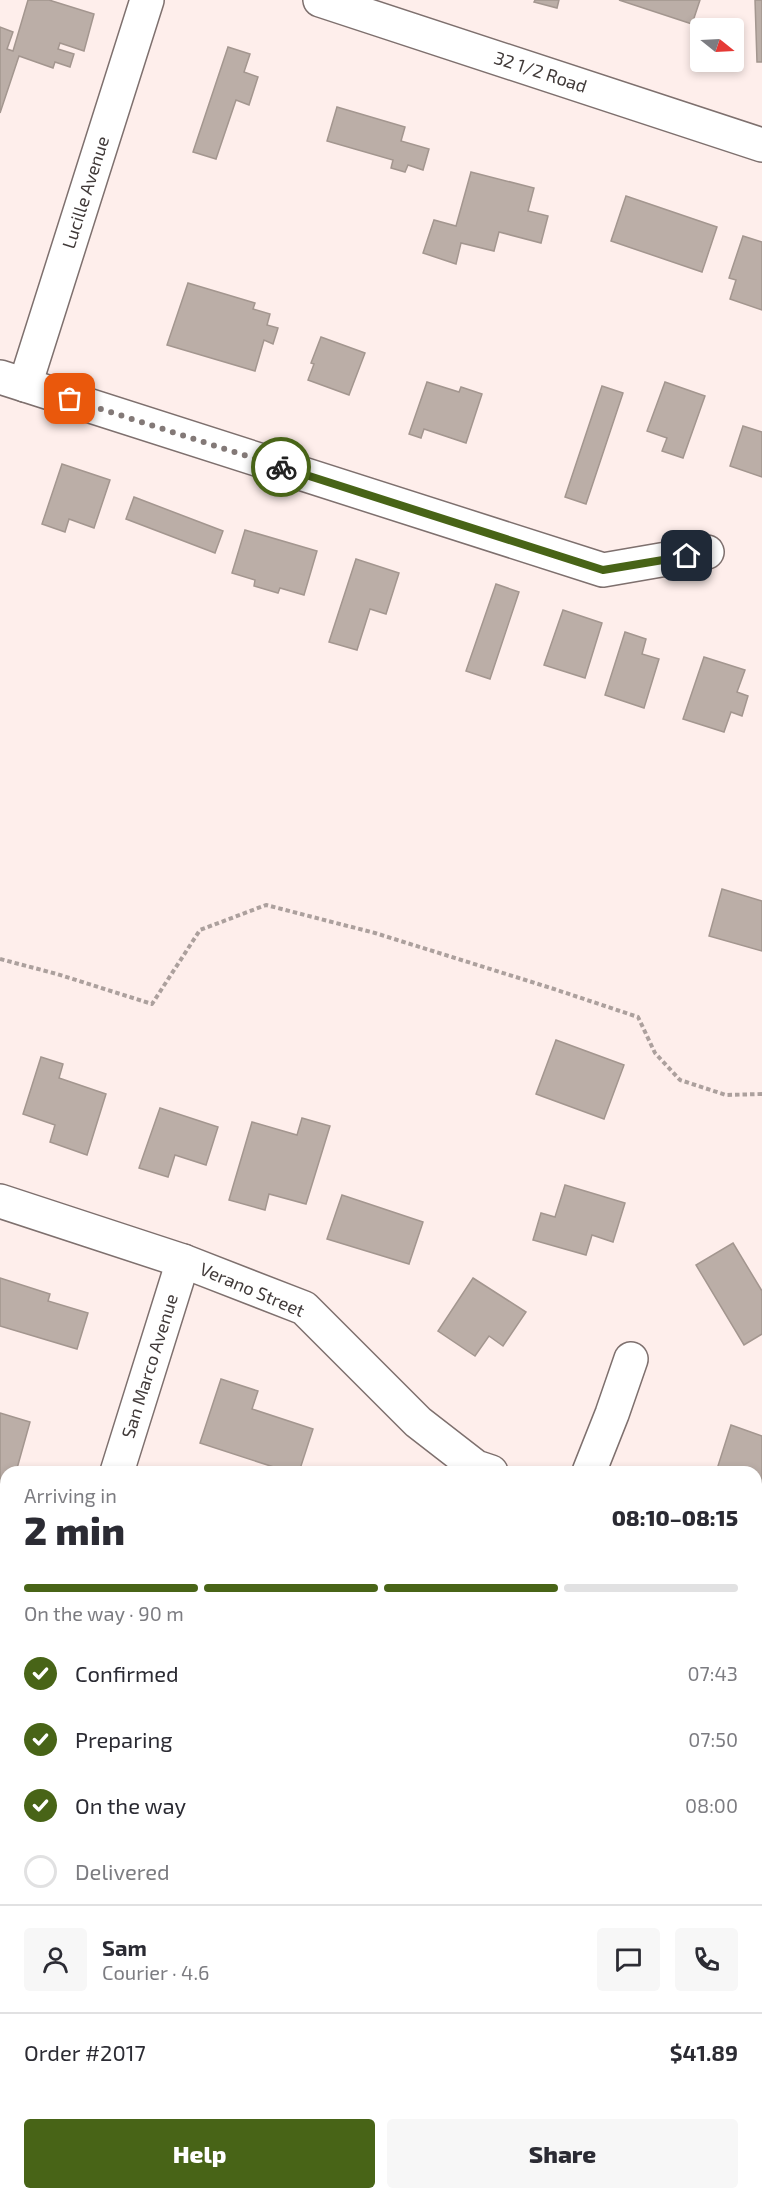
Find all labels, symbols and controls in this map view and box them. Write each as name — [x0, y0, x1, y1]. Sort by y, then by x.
north arrow — [690, 18, 744, 72]
map controls — [690, 18, 744, 72]
street label: 32 1/2 Road — [492, 46, 590, 97]
street label: Lucille Avenue — [57, 133, 113, 251]
pin — [44, 373, 95, 424]
icon: bag — [53, 382, 86, 415]
courier — [251, 437, 311, 497]
icon: bike — [265, 451, 298, 484]
pin — [661, 530, 712, 581]
icon: home — [670, 539, 703, 572]
street label: Verano Street — [197, 1257, 308, 1321]
street label: San Marco Avenue — [116, 1291, 182, 1441]
text: Arriving in — [24, 1483, 117, 1507]
text: 08:10–08:15 — [612, 1504, 738, 1530]
text: 2 min — [24, 1506, 125, 1553]
text: On the way · 90 m — [24, 1601, 184, 1625]
icon: check — [24, 1657, 57, 1690]
text: Confirmed — [75, 1660, 179, 1686]
text: 07:43 — [688, 1661, 738, 1685]
icon: check — [24, 1723, 57, 1756]
text: Preparing — [75, 1726, 173, 1752]
text: 07:50 — [688, 1727, 738, 1751]
icon: check — [24, 1789, 57, 1822]
text: On the way — [75, 1792, 186, 1818]
text: 08:00 — [685, 1793, 738, 1817]
text: Delivered — [75, 1858, 170, 1884]
button: person — [24, 1928, 87, 1991]
button: chat — [597, 1928, 660, 1991]
button: phone — [675, 1928, 738, 1991]
text: Sam — [102, 1934, 147, 1960]
text: Courier · 4.6 — [102, 1960, 209, 1984]
text: Order #2017 — [24, 2039, 146, 2065]
text: $41.89 — [670, 2039, 738, 2065]
button: Help — [24, 2119, 375, 2188]
button: Share — [387, 2119, 738, 2188]

